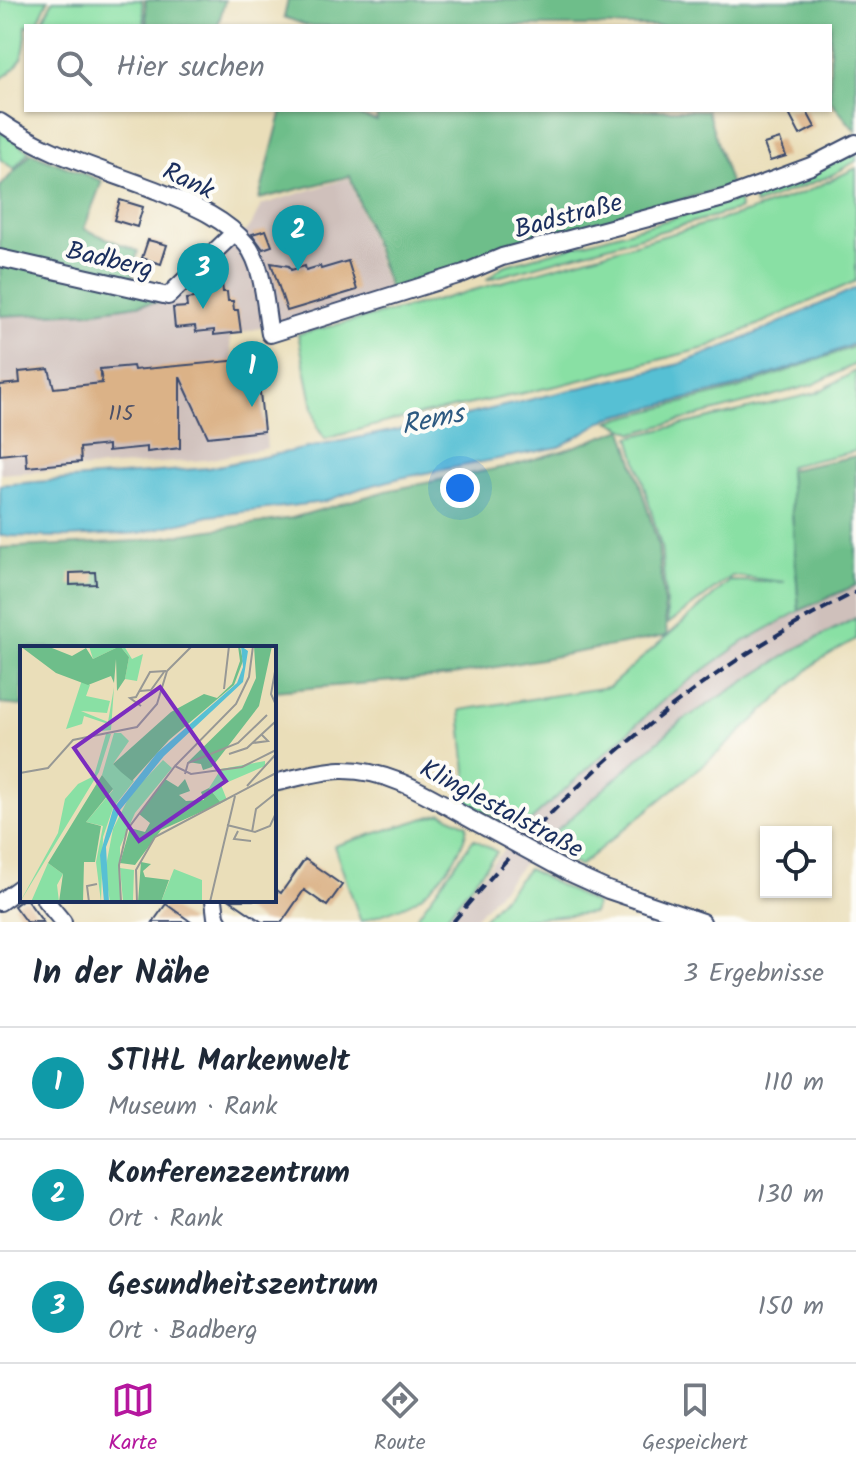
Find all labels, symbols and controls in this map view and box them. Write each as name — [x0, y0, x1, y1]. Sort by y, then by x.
search box — [24, 24, 832, 112]
text: Hier suchen — [116, 44, 265, 92]
icon: search — [52, 46, 96, 90]
street label: Rank — [155, 151, 222, 212]
street label: Badstraße — [510, 182, 628, 252]
pin: 2 — [272, 205, 324, 271]
street label: Badberg — [62, 231, 157, 291]
pin: 3 — [177, 243, 229, 309]
pin: 1 — [226, 341, 278, 407]
water label: Rems — [397, 391, 471, 449]
house number: 115 — [108, 397, 135, 432]
your location — [440, 468, 480, 508]
inset map — [20, 646, 276, 902]
street label: Klinglestalstraße — [411, 749, 591, 871]
map controls — [760, 826, 832, 898]
button: locate — [760, 826, 832, 898]
text: In der Nähe — [32, 947, 210, 1001]
text: 3 Ergebnisse — [683, 953, 824, 995]
text: STIHL Markenwelt — [108, 1038, 350, 1086]
text: 1 — [54, 1062, 62, 1104]
text: 110 m — [764, 1062, 824, 1104]
text: Museum · Rank — [108, 1086, 277, 1128]
text: Konferenzzentrum — [108, 1150, 350, 1198]
text: 2 — [50, 1174, 66, 1216]
text: 130 m — [757, 1174, 824, 1216]
text: Ort · Rank — [108, 1198, 223, 1240]
text: Gesundheitszentrum — [108, 1262, 378, 1310]
text: 3 — [51, 1286, 65, 1328]
text: 150 m — [758, 1286, 824, 1328]
text: Ort · Badberg — [108, 1310, 258, 1352]
tab: Karte — [108, 1378, 157, 1461]
tab: Route — [374, 1378, 426, 1461]
tab: Gespeichert — [642, 1378, 748, 1461]

